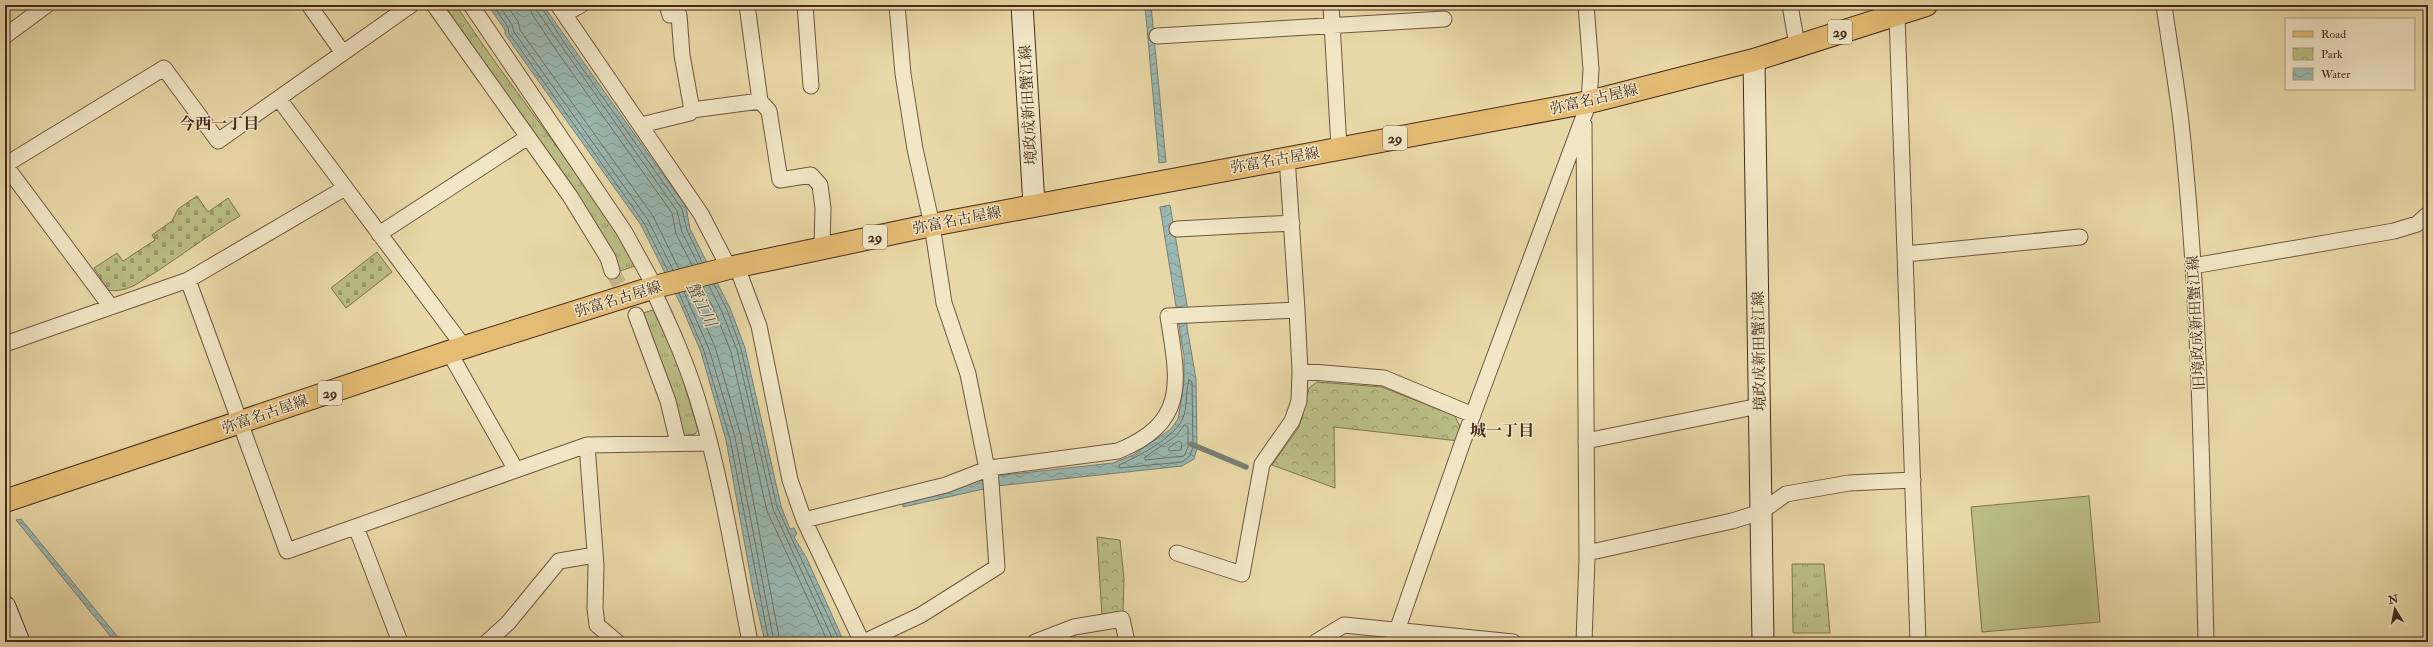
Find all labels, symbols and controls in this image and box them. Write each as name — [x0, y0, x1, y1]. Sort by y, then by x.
legend — [2285, 18, 2415, 90]
road number: 29 — [1828, 20, 1852, 44]
text: Road — [2321, 27, 2346, 42]
street label: 境政成新田蟹江線 — [1016, 45, 1041, 165]
text: Park — [2321, 47, 2343, 62]
text: Water — [2320, 67, 2351, 82]
street label: 弥富名古屋線 — [1548, 80, 1640, 119]
district label: 今西一丁目 — [179, 114, 259, 134]
road number: 29 — [1383, 126, 1407, 150]
street label: 弥富名古屋線 — [1229, 143, 1321, 178]
street label: 弥富名古屋線 — [911, 203, 1003, 238]
road number: 29 — [863, 225, 887, 249]
street label: 旧境政成新田蟹江線 — [2183, 255, 2210, 391]
street label: 弥富名古屋線 — [572, 277, 664, 322]
water label: 蟹江川 — [682, 278, 721, 332]
street label: 境政成新田蟹江線 — [1749, 291, 1770, 411]
road number: 29 — [318, 381, 342, 405]
street label: 弥富名古屋線 — [220, 391, 311, 438]
district label: 城一丁目 — [1470, 421, 1534, 441]
north arrow — [2375, 589, 2415, 629]
text: N — [2386, 592, 2400, 607]

